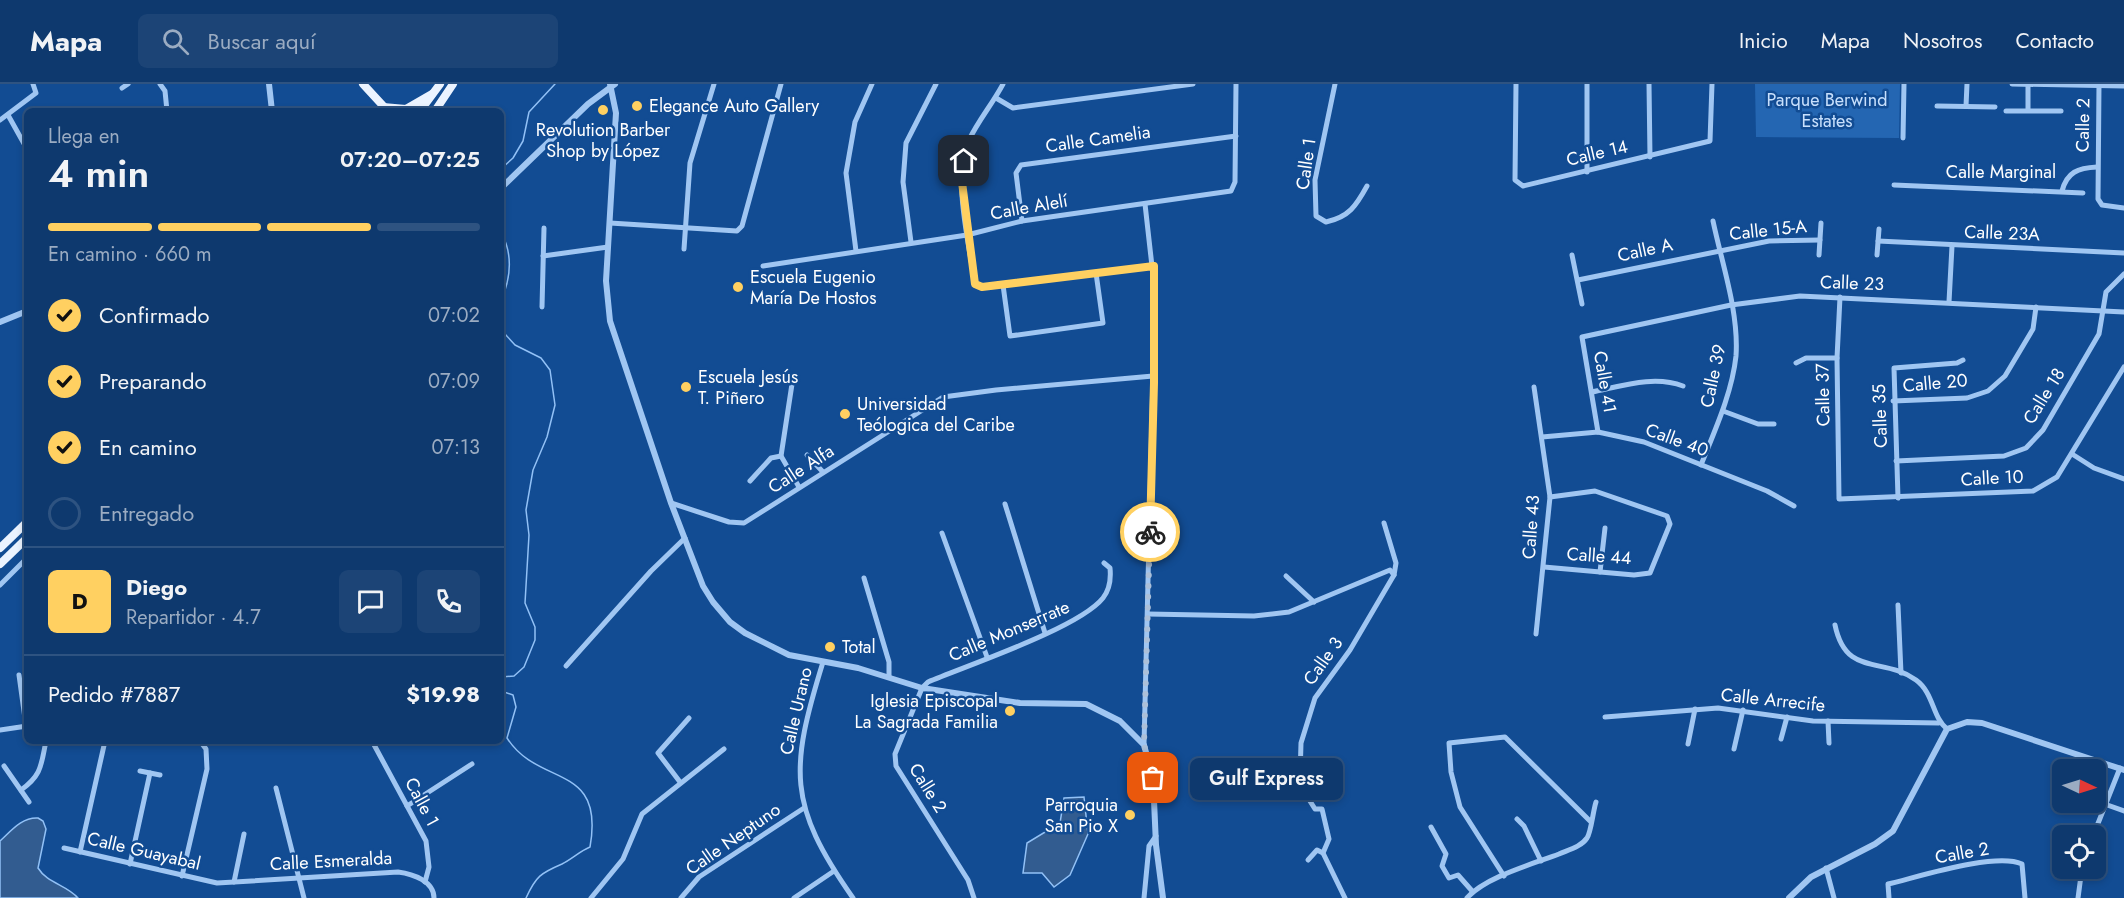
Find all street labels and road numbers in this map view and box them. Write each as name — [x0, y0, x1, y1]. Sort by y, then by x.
street label: Calle 2 — [2070, 98, 2096, 152]
street label: Calle Camelia — [1044, 119, 1152, 159]
street label: Calle 14 — [1564, 133, 1630, 173]
street label: Calle 1 — [1290, 136, 1322, 192]
street label: Calle Marginal — [1946, 159, 2056, 185]
street label: Calle Alelí — [988, 187, 1071, 227]
street label: Calle 15-A — [1728, 213, 1808, 247]
street label: Calle 23A — [1964, 219, 2040, 247]
street label: Calle A — [1615, 231, 1675, 269]
street label: Calle 23 — [1820, 269, 1885, 297]
street label: Calle 39 — [1694, 342, 1732, 410]
street label: Calle 41 — [1587, 349, 1623, 415]
street label: Calle 37 — [1809, 363, 1837, 427]
street label: Calle 18 — [2017, 363, 2071, 429]
street label: Calle 20 — [1901, 367, 1969, 399]
street label: Calle 35 — [1866, 384, 1894, 448]
street label: Calle 40 — [1642, 417, 1712, 463]
street label: Calle Alfa — [763, 438, 839, 500]
street label: Calle 10 — [1960, 463, 2024, 493]
street label: Calle 43 — [1516, 494, 1546, 560]
street label: Calle 44 — [1566, 541, 1632, 571]
street label: Calle Monserrate — [945, 594, 1073, 668]
street label: Calle 3 — [1297, 631, 1349, 690]
street label: Calle Urano — [773, 664, 819, 757]
street label: Calle Arrecife — [1719, 682, 1827, 718]
street label: Calle 2 — [903, 758, 953, 818]
street label: Calle 1 — [398, 773, 446, 831]
street label: Calle Neptuno — [680, 797, 786, 881]
street label: Calle Guayabal — [85, 825, 203, 877]
street label: Calle 2 — [1933, 835, 1991, 871]
street label: Calle Esmeralda — [269, 845, 393, 877]

